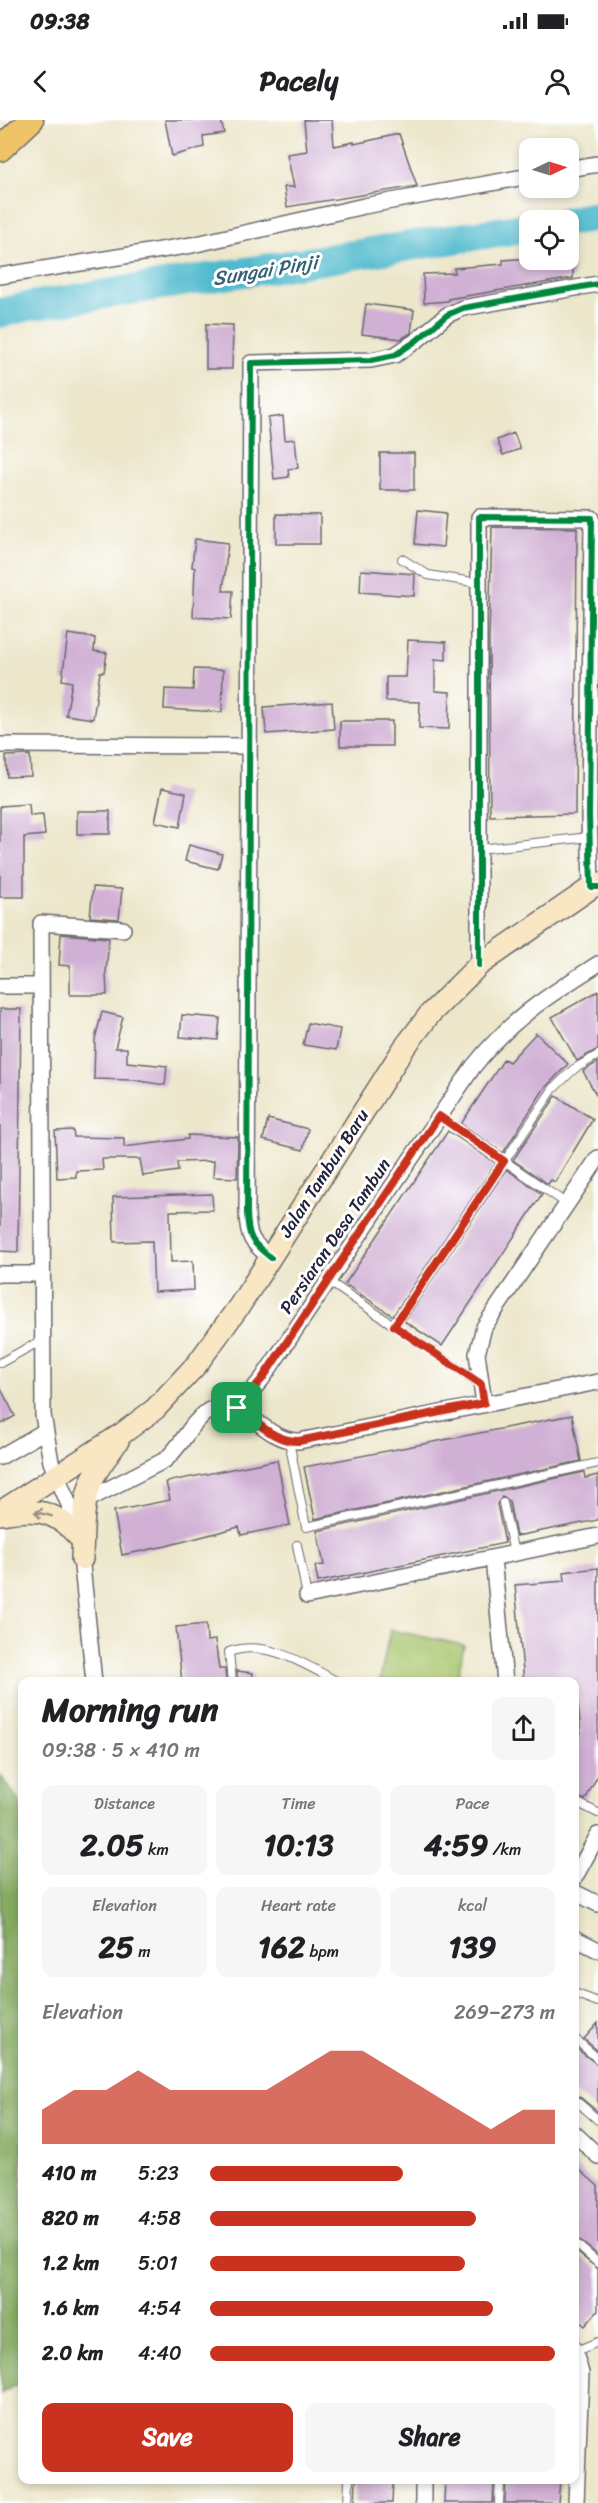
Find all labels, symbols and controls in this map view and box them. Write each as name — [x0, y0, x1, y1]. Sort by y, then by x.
text: 09:38 — [30, 2, 89, 41]
text: Pacely — [260, 57, 338, 105]
icon: back — [24, 65, 57, 98]
icon: person — [541, 65, 574, 98]
north arrow — [519, 138, 579, 198]
map controls — [519, 138, 579, 270]
button: locate — [519, 210, 579, 270]
water label: Sungai Pinji — [210, 244, 324, 296]
street label: Jalan Tambun Baru — [270, 1102, 378, 1245]
street label: Persiaran Desa Tambun — [271, 1151, 400, 1321]
pin — [211, 1382, 262, 1433]
icon: arrive — [220, 1391, 253, 1424]
one-way arrow — [34, 1507, 53, 1519]
text: Morning run — [42, 1681, 218, 1739]
button: share — [492, 1697, 555, 1760]
text: 09:38 · 5 × 410 m — [42, 1733, 200, 1768]
text: Distance — [94, 1789, 155, 1818]
text: Time — [282, 1789, 315, 1818]
text: Pace — [456, 1789, 489, 1818]
text: 2.05 — [80, 1818, 144, 1872]
text: 10:13 — [263, 1818, 334, 1872]
text: 4:59 — [424, 1818, 488, 1872]
text: km — [144, 1835, 169, 1864]
text: /km — [488, 1835, 521, 1864]
text: Elevation — [92, 1891, 157, 1920]
text: Heart rate — [261, 1891, 336, 1920]
text: kcal — [458, 1891, 487, 1920]
text: 25 — [98, 1920, 134, 1974]
text: 162 — [258, 1920, 305, 1974]
text: 139 — [449, 1920, 496, 1974]
text: m — [134, 1937, 151, 1966]
text: bpm — [305, 1937, 339, 1966]
text: Elevation — [42, 1995, 123, 2030]
text: 269–273 m — [454, 1995, 555, 2030]
text: 410 m — [42, 2156, 96, 2191]
text: 5:23 — [138, 2156, 179, 2191]
text: 820 m — [42, 2201, 99, 2236]
text: 4:58 — [138, 2201, 181, 2236]
text: 1.2 km — [42, 2246, 99, 2281]
text: 5:01 — [138, 2246, 177, 2281]
text: 1.6 km — [42, 2291, 99, 2326]
text: 4:54 — [138, 2291, 181, 2326]
text: 2.0 km — [42, 2336, 103, 2371]
text: 4:40 — [138, 2336, 182, 2371]
button: Save — [42, 2403, 293, 2472]
button: Share — [305, 2403, 555, 2472]

